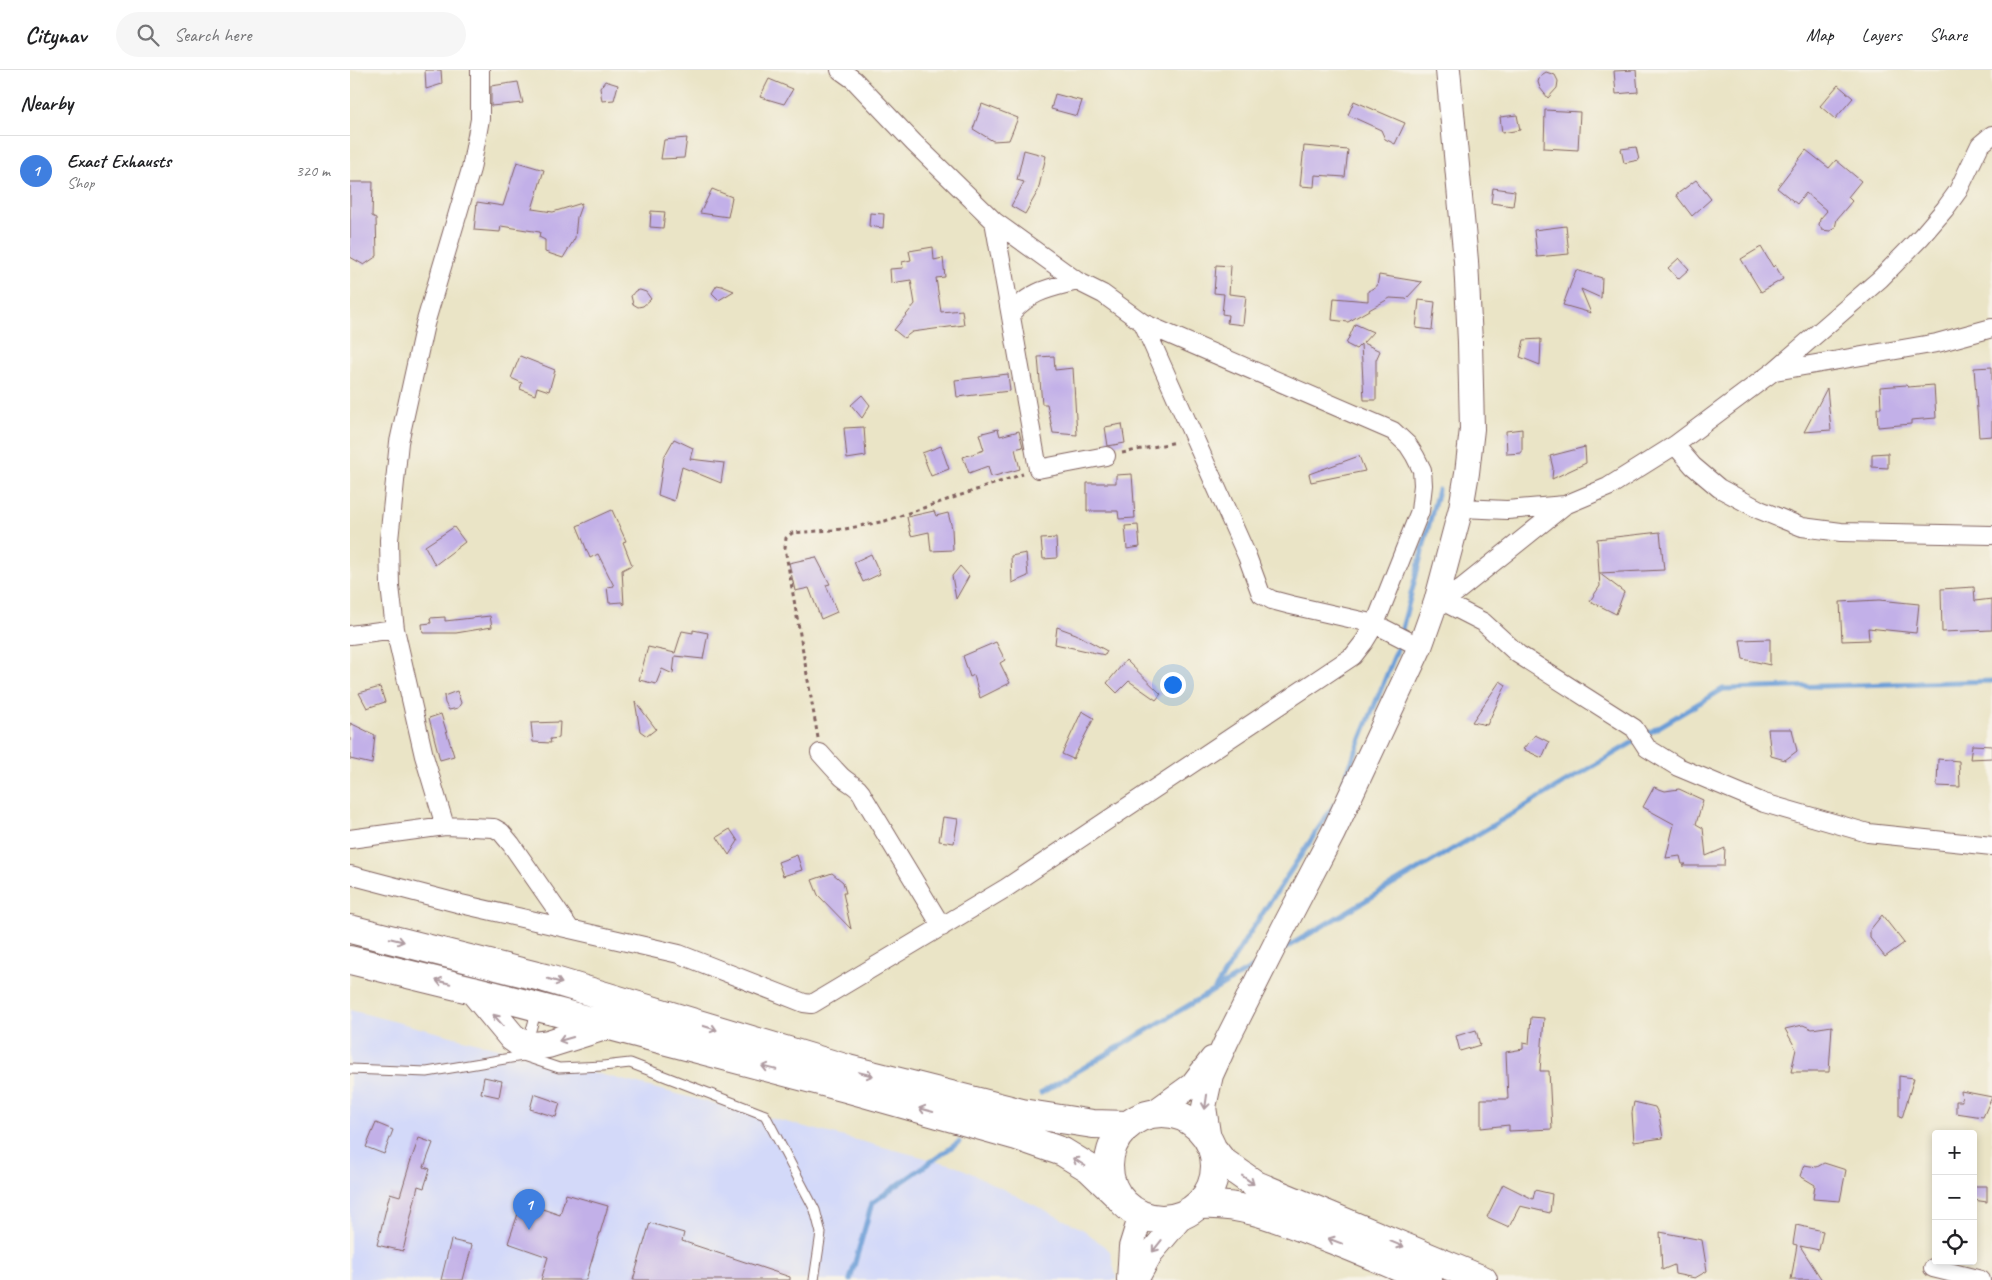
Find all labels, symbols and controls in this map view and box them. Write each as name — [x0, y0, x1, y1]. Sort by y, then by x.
search box — [116, 12, 466, 57]
text: Citynav — [25, 20, 86, 50]
icon: search — [134, 21, 162, 49]
text: Search here — [174, 23, 251, 47]
text: Map — [1806, 24, 1834, 46]
text: Layers — [1862, 24, 1901, 46]
text: Share — [1929, 24, 1967, 46]
text: Nearby — [20, 90, 73, 116]
text: Exact Exhausts — [67, 149, 171, 173]
text: 1 — [32, 161, 40, 181]
text: 320 m — [296, 161, 330, 181]
text: Shop — [67, 173, 94, 193]
your location — [1160, 672, 1186, 698]
one-way arrow — [389, 936, 405, 945]
one-way arrow — [435, 977, 451, 986]
one-way arrow — [546, 977, 562, 987]
one-way arrow — [492, 1014, 503, 1027]
one-way arrow — [702, 1023, 718, 1033]
one-way arrow — [558, 1034, 574, 1044]
one-way arrow — [761, 1063, 777, 1072]
one-way arrow — [858, 1070, 874, 1079]
one-way arrow — [1201, 1093, 1211, 1109]
one-way arrow — [918, 1105, 934, 1114]
map controls — [1932, 1130, 1977, 1265]
button: + — [1932, 1130, 1977, 1175]
one-way arrow — [1073, 1157, 1087, 1167]
one-way arrow — [1241, 1175, 1255, 1185]
button: − — [1932, 1175, 1977, 1220]
pin: 1 — [513, 1189, 545, 1230]
button: locate — [1932, 1220, 1977, 1265]
one-way arrow — [1328, 1235, 1343, 1245]
one-way arrow — [1152, 1239, 1162, 1253]
one-way arrow — [1389, 1239, 1404, 1249]

